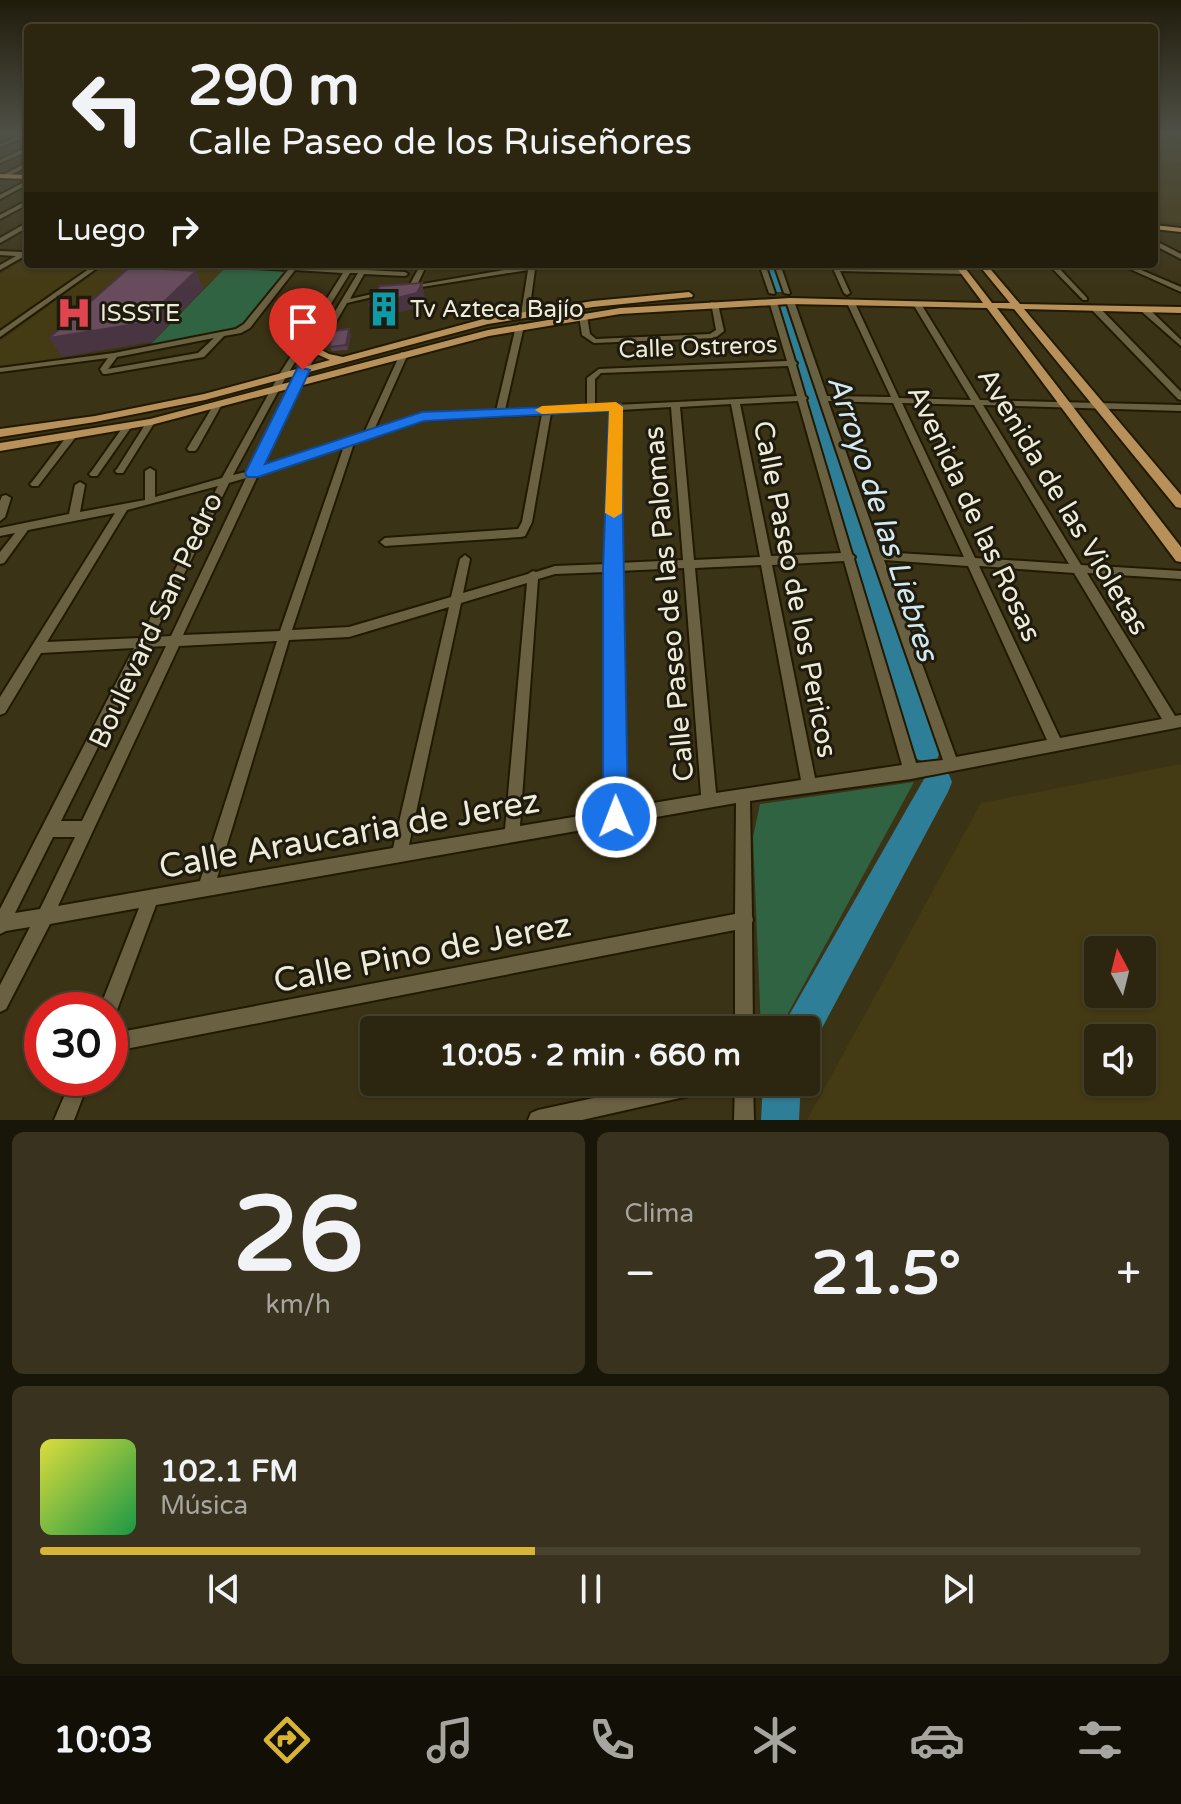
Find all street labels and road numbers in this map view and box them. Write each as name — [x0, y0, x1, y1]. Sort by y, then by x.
street label: Calle Ostreros — [618, 330, 778, 365]
street label: Avenida de las Violetas — [970, 362, 1156, 641]
street label: Avenida de las Rosas — [900, 380, 1048, 647]
street label: Calle Paseo de los Pericos — [746, 418, 844, 761]
street label: Calle Paseo de las Palomas — [637, 425, 701, 783]
street label: Boulevard San Pedro — [82, 487, 230, 754]
street label: Calle Araucaria de Jerez — [156, 781, 543, 888]
street label: Calle Pino de Jerez — [270, 905, 575, 1002]

